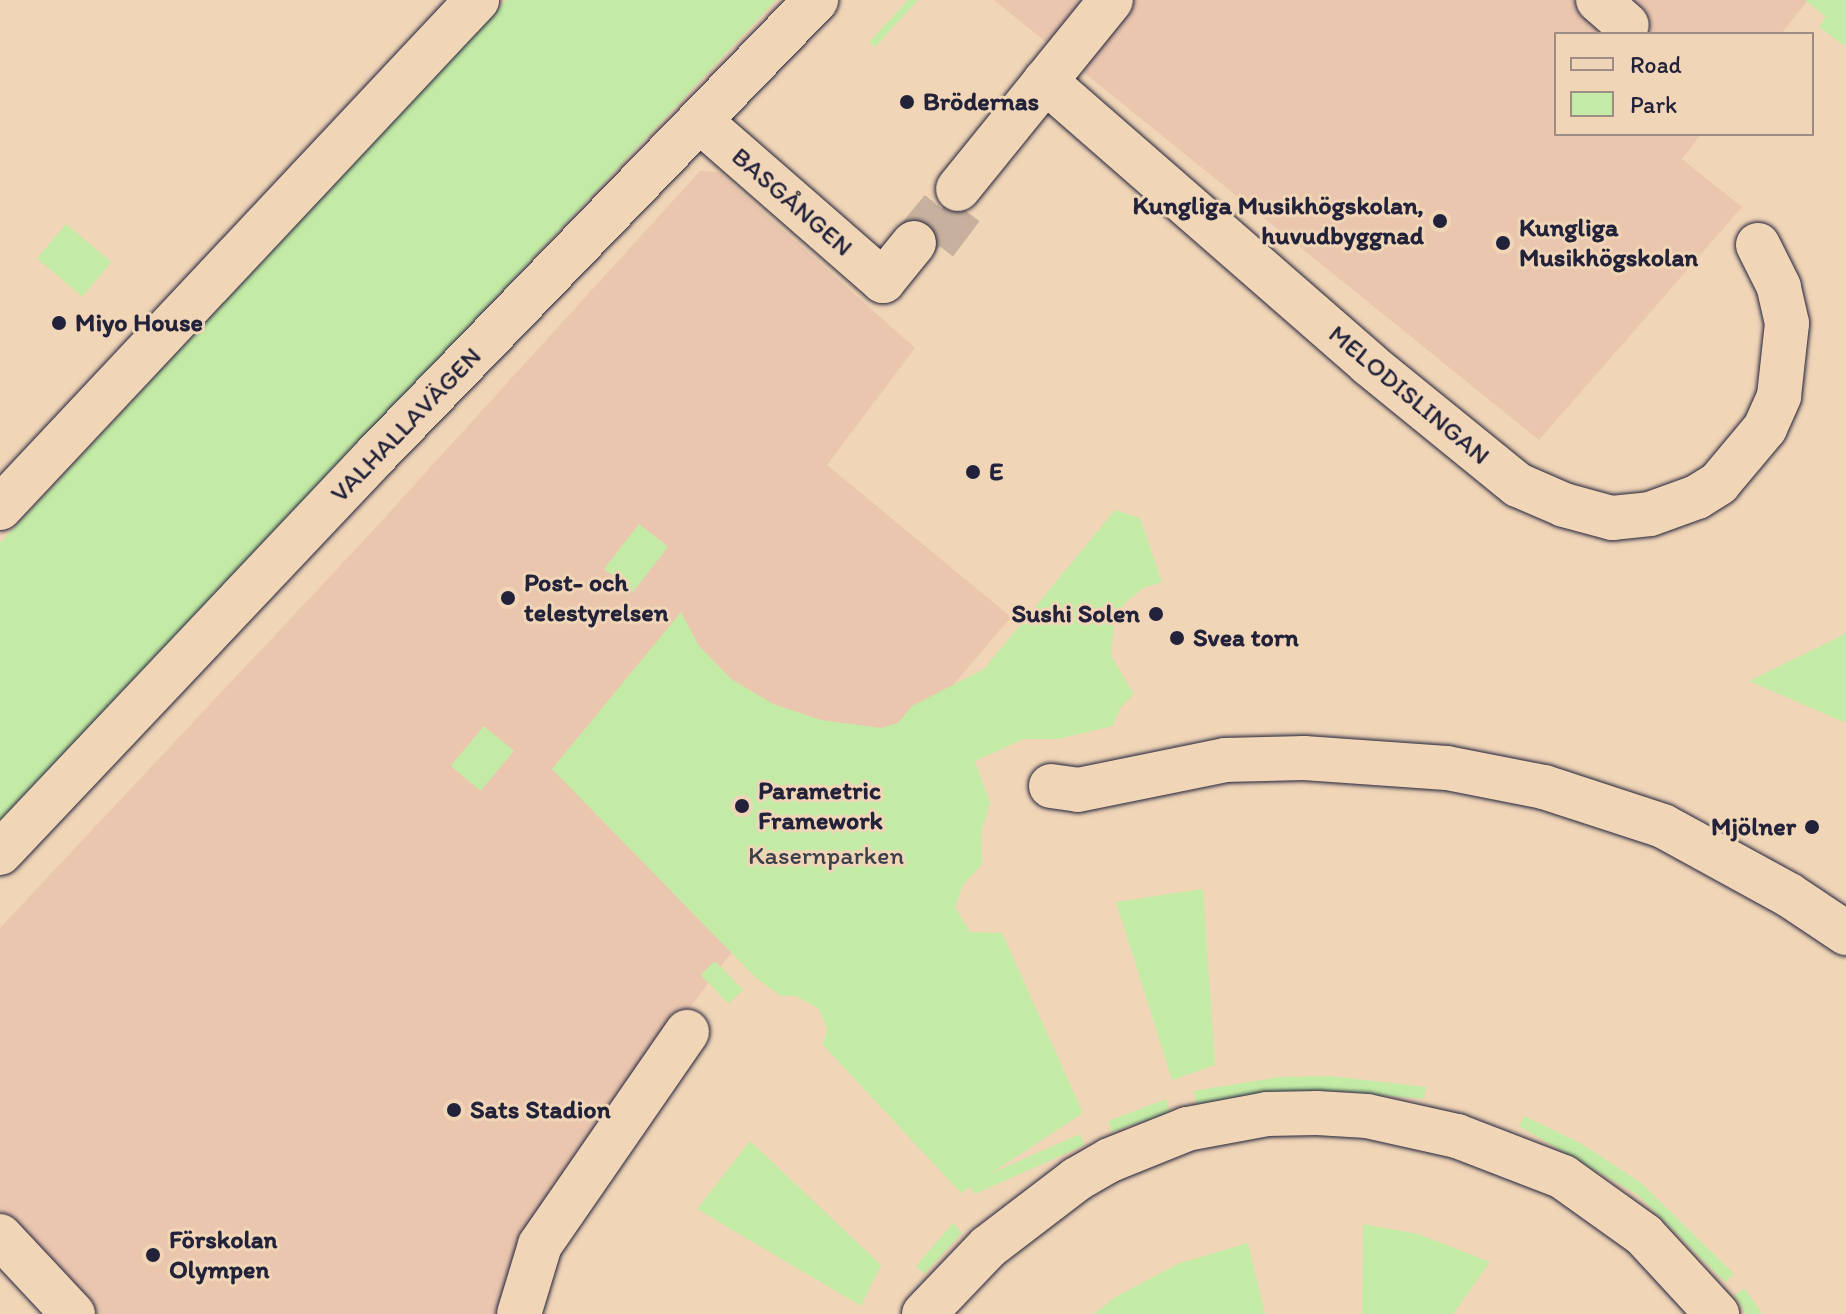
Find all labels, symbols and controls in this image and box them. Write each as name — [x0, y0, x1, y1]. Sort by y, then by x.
legend — [1554, 32, 1814, 136]
text: Road — [1630, 50, 1682, 79]
place label: Brödernas — [923, 86, 1039, 118]
text: Park — [1630, 90, 1677, 119]
marker: Brödernas — [898, 93, 916, 111]
street label: BASGÅNGEN — [725, 141, 859, 263]
place label: Kungliga Musikhögskolan, huvudbyggnad — [1134, 190, 1424, 252]
marker: Kungliga Musikhögskolan, huvudbyggnad — [1431, 212, 1449, 230]
place label: Kungliga Musikhögskolan — [1519, 212, 1698, 274]
marker: Kungliga Musikhögskolan — [1494, 234, 1512, 252]
place label: Miyo House — [75, 307, 203, 339]
marker: Miyo House — [50, 314, 68, 332]
street label: MELODISLINGAN — [1322, 319, 1496, 471]
street label: VALHALLAVÄGEN — [324, 341, 488, 509]
place label: E — [989, 456, 1003, 488]
marker: E — [964, 463, 982, 481]
place label: Post- och telestyrelsen — [524, 567, 668, 628]
marker: Post- och telestyrelsen — [499, 589, 517, 607]
place label: Sushi Solen — [1012, 598, 1140, 630]
marker: Sushi Solen — [1147, 605, 1165, 623]
place label: Svea torn — [1193, 622, 1298, 654]
marker: Svea torn — [1168, 629, 1186, 647]
place label: Parametric Framework — [758, 775, 883, 836]
marker: Parametric Framework — [733, 797, 751, 815]
place label: Mjölner — [1711, 811, 1796, 843]
marker: Mjölner — [1803, 818, 1821, 836]
park label: Kasernparken — [748, 840, 904, 872]
place label: Sats Stadion — [470, 1094, 612, 1126]
marker: Sats Stadion — [445, 1101, 463, 1119]
place label: Förskolan Olympen — [169, 1224, 277, 1286]
marker: Förskolan Olympen — [144, 1246, 162, 1264]

